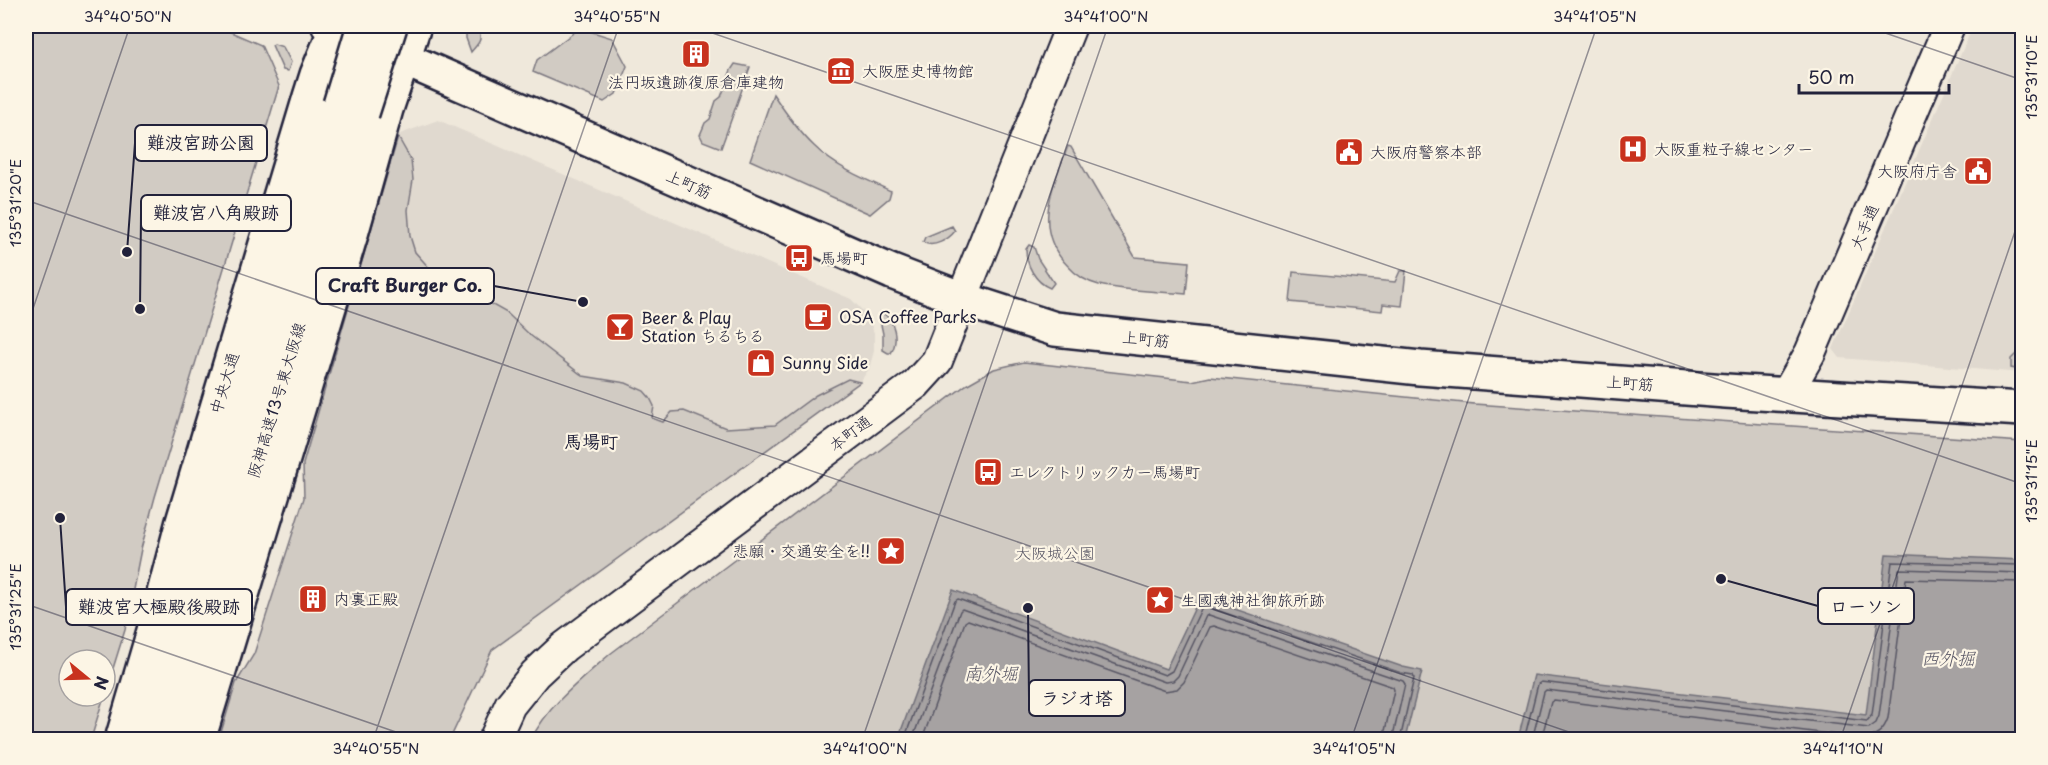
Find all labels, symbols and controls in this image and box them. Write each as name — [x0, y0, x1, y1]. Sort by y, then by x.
text: 34°40'50"N — [84, 4, 172, 27]
text: 34°40'55"N — [573, 4, 661, 27]
text: 34°41'00"N — [1064, 4, 1148, 27]
text: 34°41'05"N — [1553, 4, 1637, 27]
text: 135°31'10"E — [2019, 35, 2042, 119]
building icon: 法円坂遺跡復原倉庫建物 — [680, 38, 712, 70]
museum icon: 大阪歴史博物館 — [825, 55, 857, 87]
scale bar — [1799, 57, 1949, 95]
place label: 大阪歴史博物館 — [862, 58, 974, 82]
text: 50 m — [1808, 63, 1855, 90]
place label: 法円坂遺跡復原倉庫建物 — [608, 69, 784, 93]
callout: 難波宮跡公園 — [135, 125, 267, 161]
text: 難波宮跡公園 — [147, 128, 255, 155]
hospital icon: 大阪重粒子線センター — [1617, 133, 1649, 165]
public building icon: 大阪府警察本部 — [1333, 136, 1365, 168]
place label: 大阪重粒子線センター — [1654, 136, 1813, 160]
place label: 大阪府警察本部 — [1370, 139, 1482, 163]
public building icon: 大阪府庁舎 — [1962, 155, 1994, 187]
place label: 大阪府庁舎 — [1877, 158, 1957, 182]
text: 135°31'20"E — [3, 159, 26, 247]
street label: 上町筋 — [663, 162, 716, 204]
callout: 難波宮八角殿跡 — [141, 195, 291, 231]
text: 難波宮八角殿跡 — [153, 198, 279, 225]
street label: 大手通 — [1843, 200, 1884, 253]
bus stop icon: 馬場町 — [783, 242, 815, 274]
place label: 馬場町 — [820, 245, 868, 269]
callout: Craft Burger Co. — [316, 268, 494, 304]
text: Craft Burger Co. — [328, 271, 482, 298]
cafe icon: OSA Coffee Parks — [802, 301, 834, 333]
place label: OSA Coffee Parks — [839, 304, 977, 328]
place label: Beer & Play Station ちるちる — [641, 305, 765, 347]
bar icon: Beer & Play Station ちるちる — [604, 311, 636, 343]
street label: 阪神高速13号東大阪線 — [240, 319, 310, 481]
street label: 上町筋 — [1121, 324, 1171, 352]
shop icon: Sunny Side — [745, 347, 777, 379]
street label: 中央大通 — [202, 349, 244, 417]
place label: Sunny Side — [782, 350, 868, 374]
street label: 上町筋 — [1605, 368, 1655, 396]
street label: 本町通 — [823, 408, 876, 456]
district label: 馬場町 — [564, 427, 618, 454]
text: 135°31'15"E — [2019, 439, 2042, 523]
bus stop icon: エレクトリックカー馬場町 — [972, 456, 1004, 488]
place label: エレクトリックカー馬場町 — [1009, 459, 1200, 483]
place icon: 悲願・交通安全を!! — [875, 535, 907, 567]
place label: 悲願・交通安全を!! — [732, 538, 870, 562]
park label: 大阪城公園 — [1015, 540, 1095, 564]
text: 135°31'25"E — [3, 563, 26, 651]
building icon: 内裏正殿 — [297, 583, 329, 615]
place icon: 生國魂神社御旅所跡 — [1144, 584, 1176, 616]
place label: 内裏正殿 — [334, 586, 398, 610]
place label: 生國魂神社御旅所跡 — [1181, 587, 1325, 611]
callout: ローソン — [1818, 588, 1914, 624]
callout: 難波宮大極殿後殿跡 — [66, 589, 252, 625]
text: 難波宮大極殿後殿跡 — [78, 592, 240, 619]
text: ローソン — [1830, 592, 1902, 619]
water label: 西外掘 — [1921, 644, 1976, 671]
north arrow — [57, 648, 117, 708]
water label: 南外堀 — [964, 659, 1019, 686]
text: N — [89, 673, 116, 693]
callout: ラジオ塔 — [1029, 680, 1125, 716]
text: ラジオ塔 — [1041, 684, 1113, 711]
text: 34°40'55"N — [332, 736, 420, 759]
text: 34°41'00"N — [823, 736, 907, 759]
text: 34°41'05"N — [1312, 736, 1396, 759]
text: 34°41'10"N — [1803, 736, 1883, 759]

